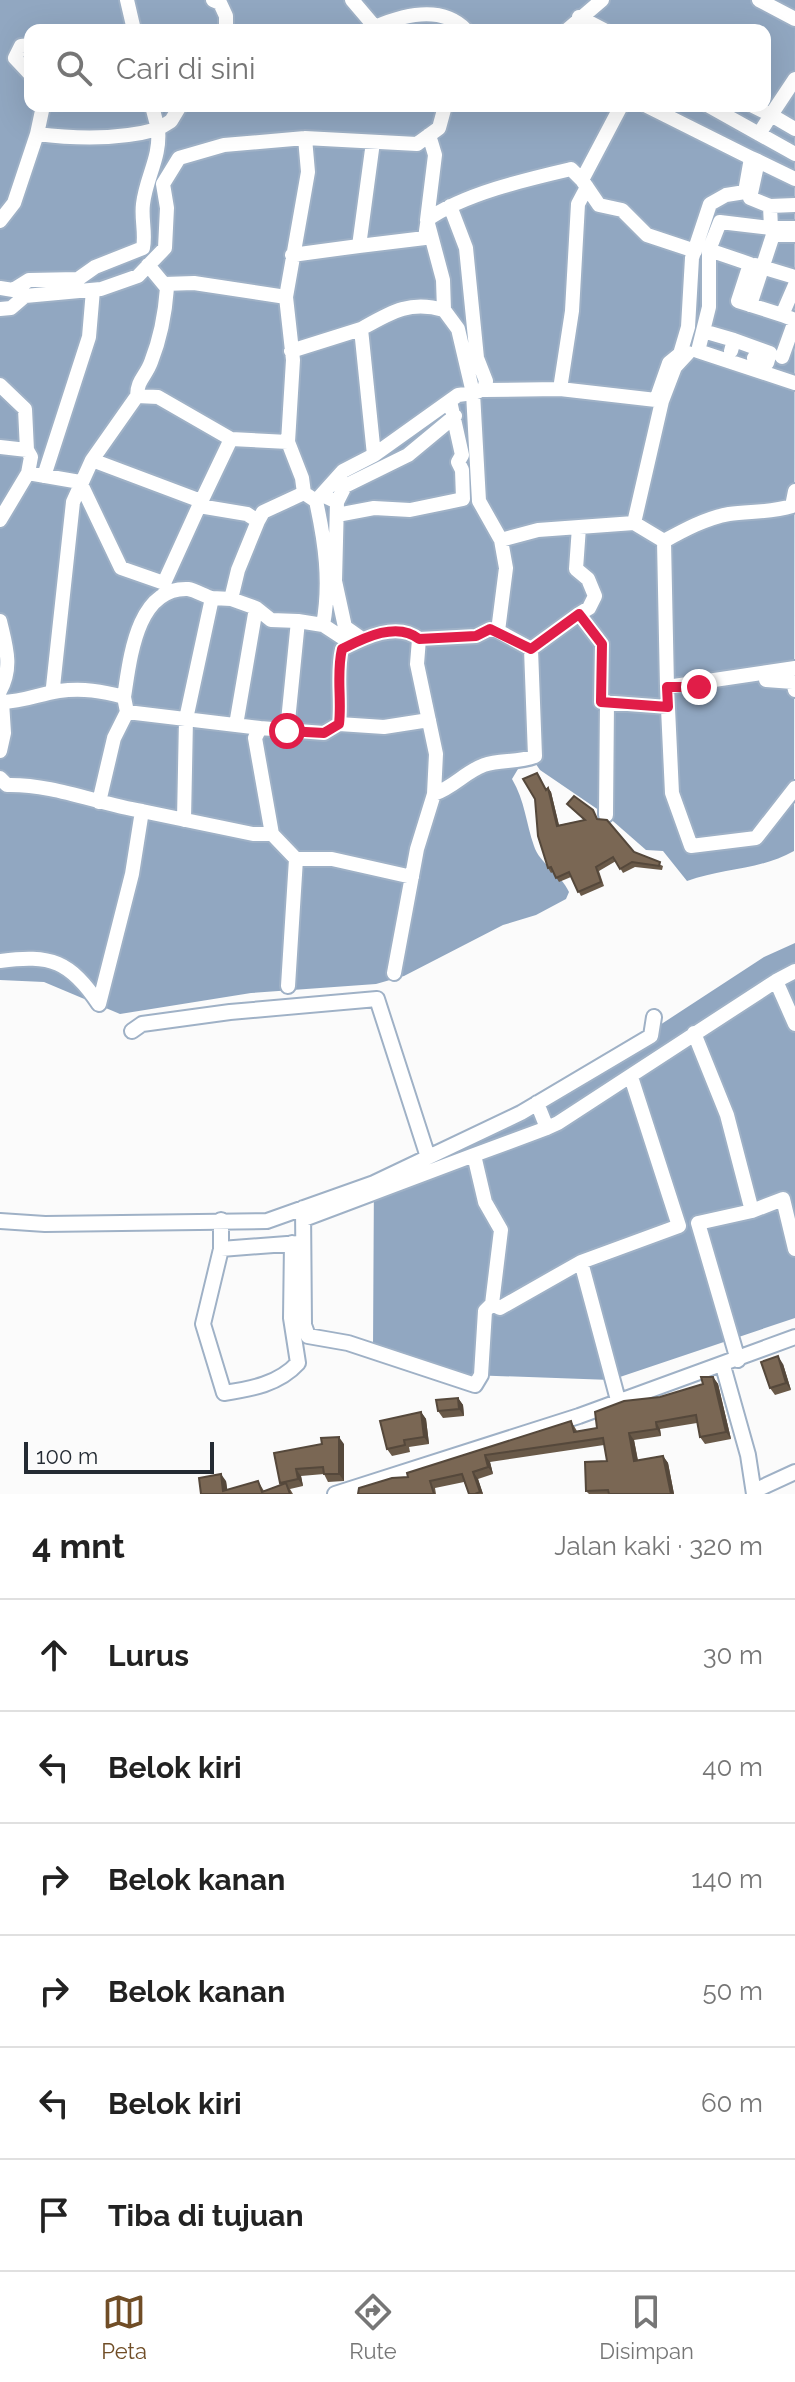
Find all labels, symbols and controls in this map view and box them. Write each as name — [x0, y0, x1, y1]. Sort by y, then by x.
search box — [24, 24, 771, 112]
icon: search — [52, 46, 96, 90]
text: Cari di sini — [116, 51, 256, 86]
route end — [681, 669, 717, 705]
route start — [269, 713, 305, 749]
scale bar — [24, 1438, 214, 1474]
text: 100 m — [36, 1443, 98, 1469]
text: 4 mnt — [32, 1526, 125, 1566]
text: Jalan kaki · 320 m — [554, 1531, 763, 1561]
icon: ahead — [32, 1633, 76, 1677]
text: Lurus — [108, 1638, 189, 1673]
text: 30 m — [703, 1640, 763, 1670]
icon: left — [32, 1745, 76, 1789]
text: Belok kiri — [108, 1750, 242, 1785]
text: 40 m — [702, 1752, 763, 1782]
icon: right — [32, 1857, 76, 1901]
text: Belok kanan — [108, 1862, 285, 1897]
text: 140 m — [691, 1864, 763, 1894]
icon: right — [32, 1969, 76, 2013]
text: Belok kanan — [108, 1974, 285, 2009]
text: 50 m — [702, 1976, 763, 2006]
icon: left — [32, 2081, 76, 2125]
text: Belok kiri — [108, 2086, 242, 2121]
text: 60 m — [701, 2088, 763, 2118]
icon: arrive — [32, 2193, 76, 2237]
text: Tiba di tujuan — [108, 2198, 304, 2233]
tab: Peta — [101, 2290, 147, 2364]
tab: Rute — [349, 2290, 397, 2364]
tab: Disimpan — [599, 2290, 694, 2364]

